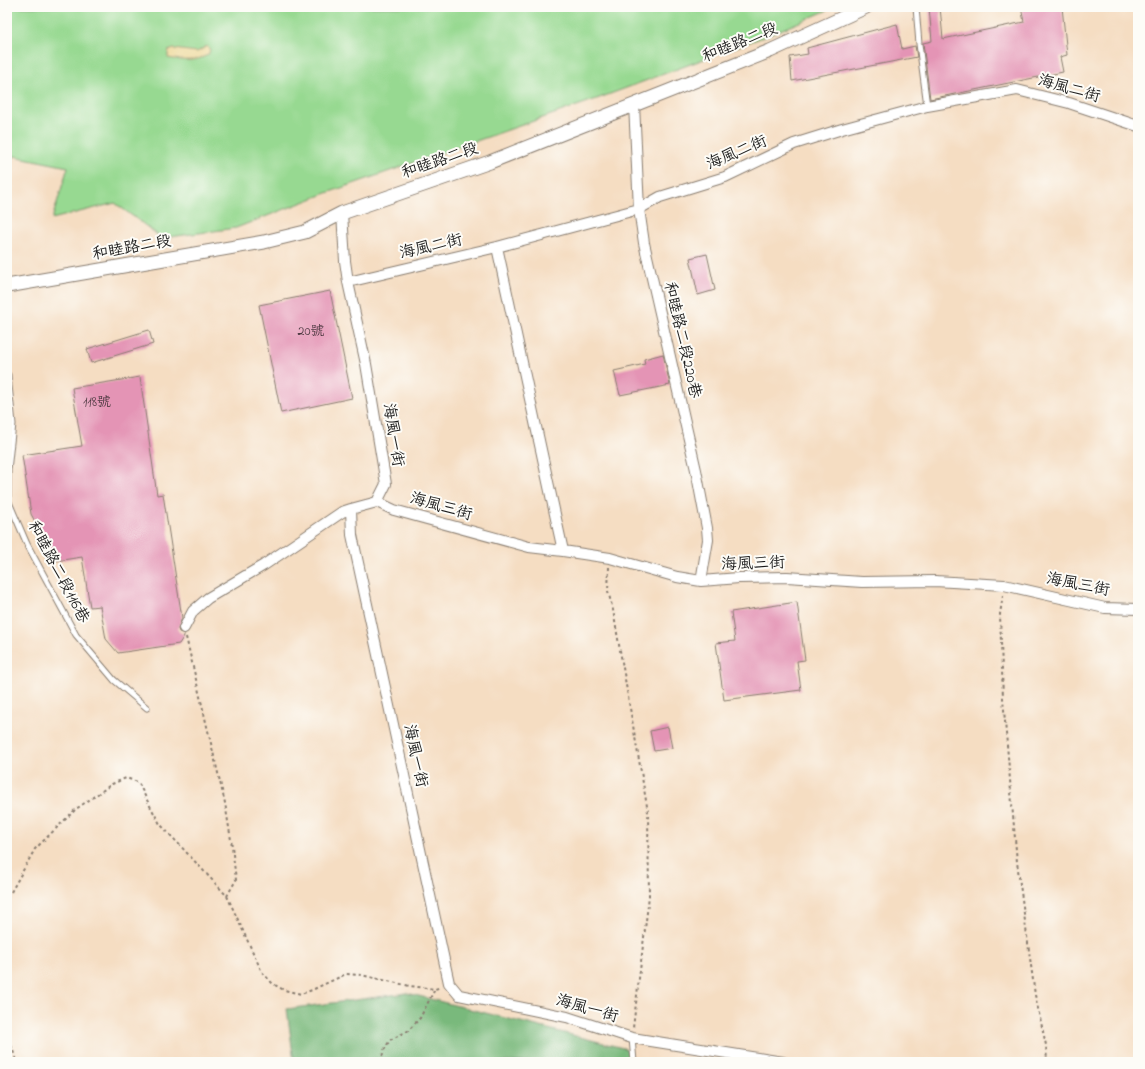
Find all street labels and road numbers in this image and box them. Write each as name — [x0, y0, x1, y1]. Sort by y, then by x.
street label: 和睦路二段 — [698, 17, 782, 69]
street label: 海風二街 — [1035, 69, 1103, 109]
street label: 海風二街 — [703, 129, 771, 177]
street label: 和睦路二段 — [398, 137, 482, 185]
street label: 海風二街 — [397, 228, 465, 266]
street label: 和睦路二段 — [91, 229, 173, 267]
street label: 和睦路二段220巷 — [657, 279, 707, 401]
street label: 海風一街 — [376, 402, 410, 468]
street label: 海風三街 — [407, 487, 475, 527]
street label: 和睦路二段116巷 — [21, 516, 95, 628]
street label: 海風三街 — [721, 551, 785, 577]
street label: 海風三街 — [1044, 567, 1112, 603]
street label: 海風一街 — [397, 722, 433, 790]
street label: 海風一街 — [553, 989, 621, 1029]

